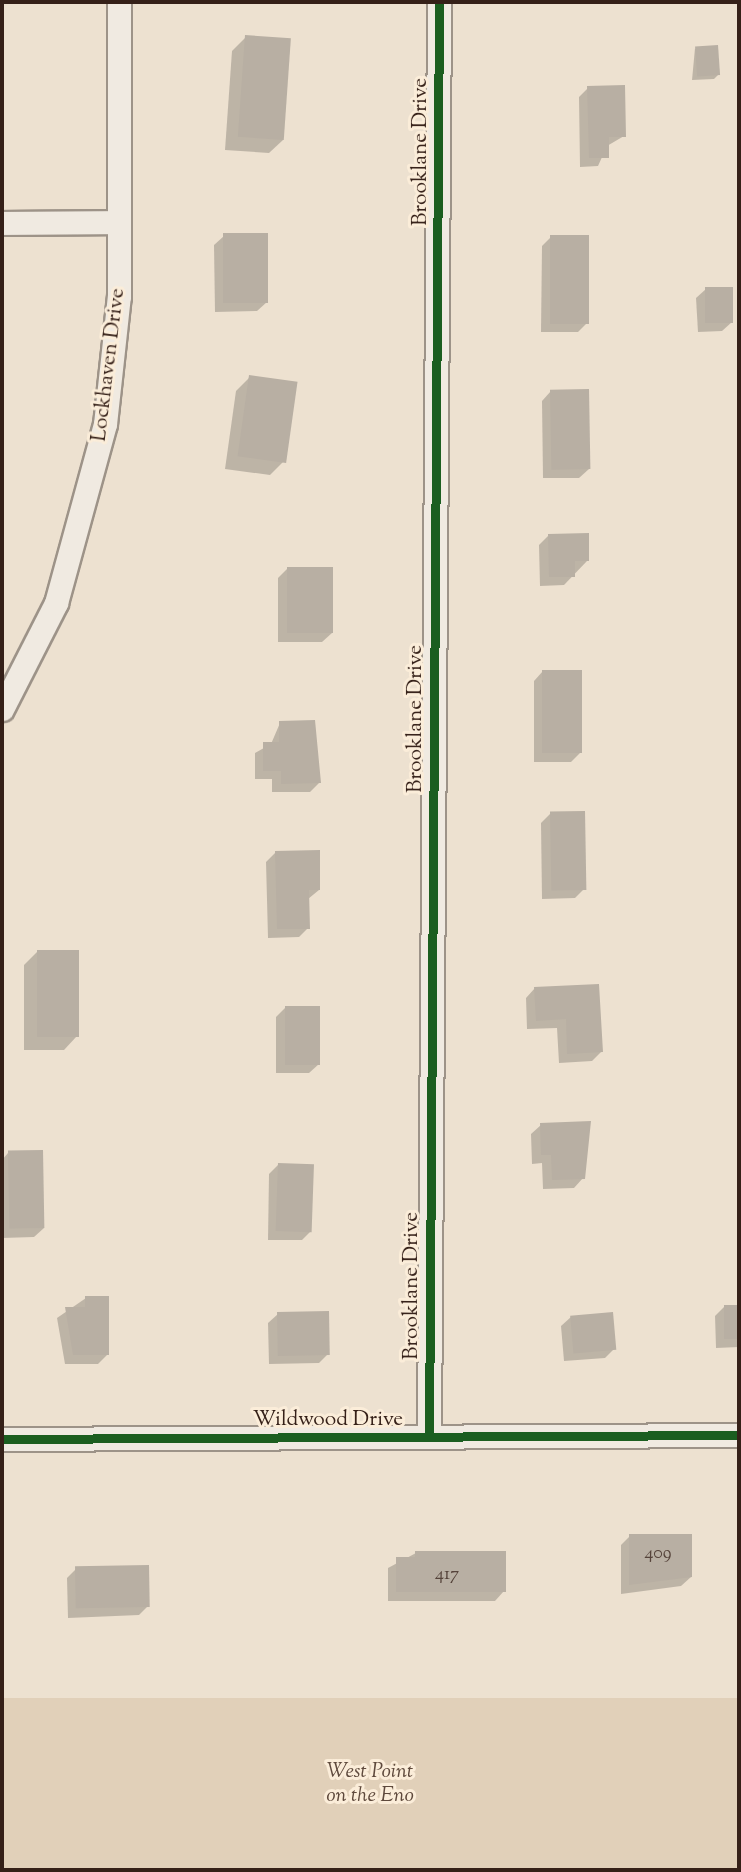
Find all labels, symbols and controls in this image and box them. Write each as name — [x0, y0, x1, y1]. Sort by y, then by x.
street label: Brooklane Drive — [408, 78, 434, 226]
street label: Lockhaven Drive — [87, 287, 131, 443]
street label: Brooklane Drive — [403, 645, 429, 793]
street label: Brooklane Drive — [399, 1212, 425, 1360]
street label: Wildwood Drive — [253, 1407, 403, 1433]
house number: 409 — [644, 1543, 672, 1565]
house number: 417 — [435, 1564, 459, 1586]
park label: West Point on the Eno — [326, 1759, 414, 1809]

